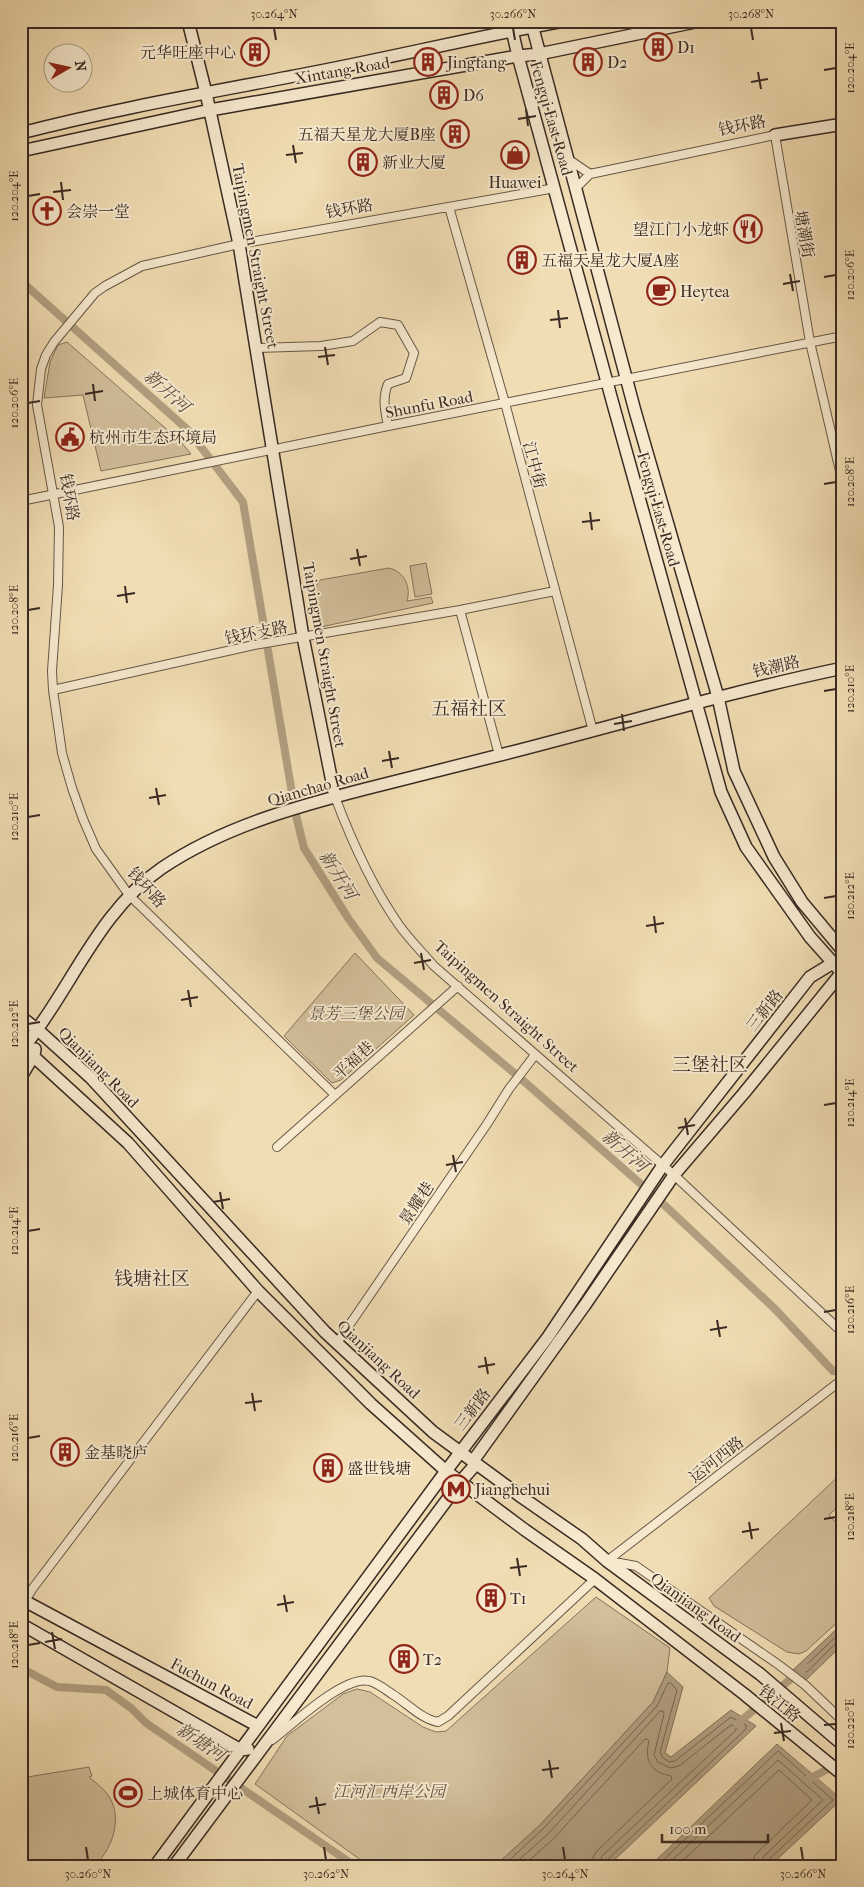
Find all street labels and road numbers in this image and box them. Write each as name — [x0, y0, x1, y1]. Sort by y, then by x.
street label: Xintang Road — [293, 53, 391, 88]
street label: Fengqi East Road — [526, 59, 577, 178]
street label: 钱环路 — [717, 112, 767, 139]
street label: Taipingmen Straight Street — [228, 162, 283, 351]
street label: 钱环路 — [324, 195, 374, 222]
street label: 塘潮街 — [791, 209, 818, 259]
street label: Shunfu Road — [384, 387, 475, 422]
street label: 江中街 — [519, 439, 550, 491]
street label: Fengqi East Road — [633, 450, 684, 569]
street label: 钱环路 — [56, 472, 83, 522]
street label: Taipingmen Straight Street — [299, 561, 350, 750]
street label: 钱环支路 — [223, 617, 289, 648]
street label: 钱潮路 — [751, 652, 802, 681]
street label: Qianchao Road — [265, 763, 371, 810]
street label: 钱环路 — [124, 863, 170, 912]
street label: Taipingmen Straight Street — [430, 936, 583, 1077]
street label: 三新路 — [742, 986, 787, 1035]
street label: Qianjiang Road — [54, 1023, 143, 1112]
street label: 平福巷 — [329, 1037, 378, 1083]
street label: 景耀巷 — [395, 1178, 438, 1228]
street label: Qianjiang Road — [333, 1316, 424, 1403]
street label: 三新路 — [450, 1384, 494, 1434]
street label: 运河西路 — [685, 1432, 747, 1487]
street label: Qianjiang Road — [647, 1568, 745, 1647]
street label: Fuchun Road — [167, 1654, 257, 1713]
street label: 钱江路 — [755, 1681, 804, 1726]

